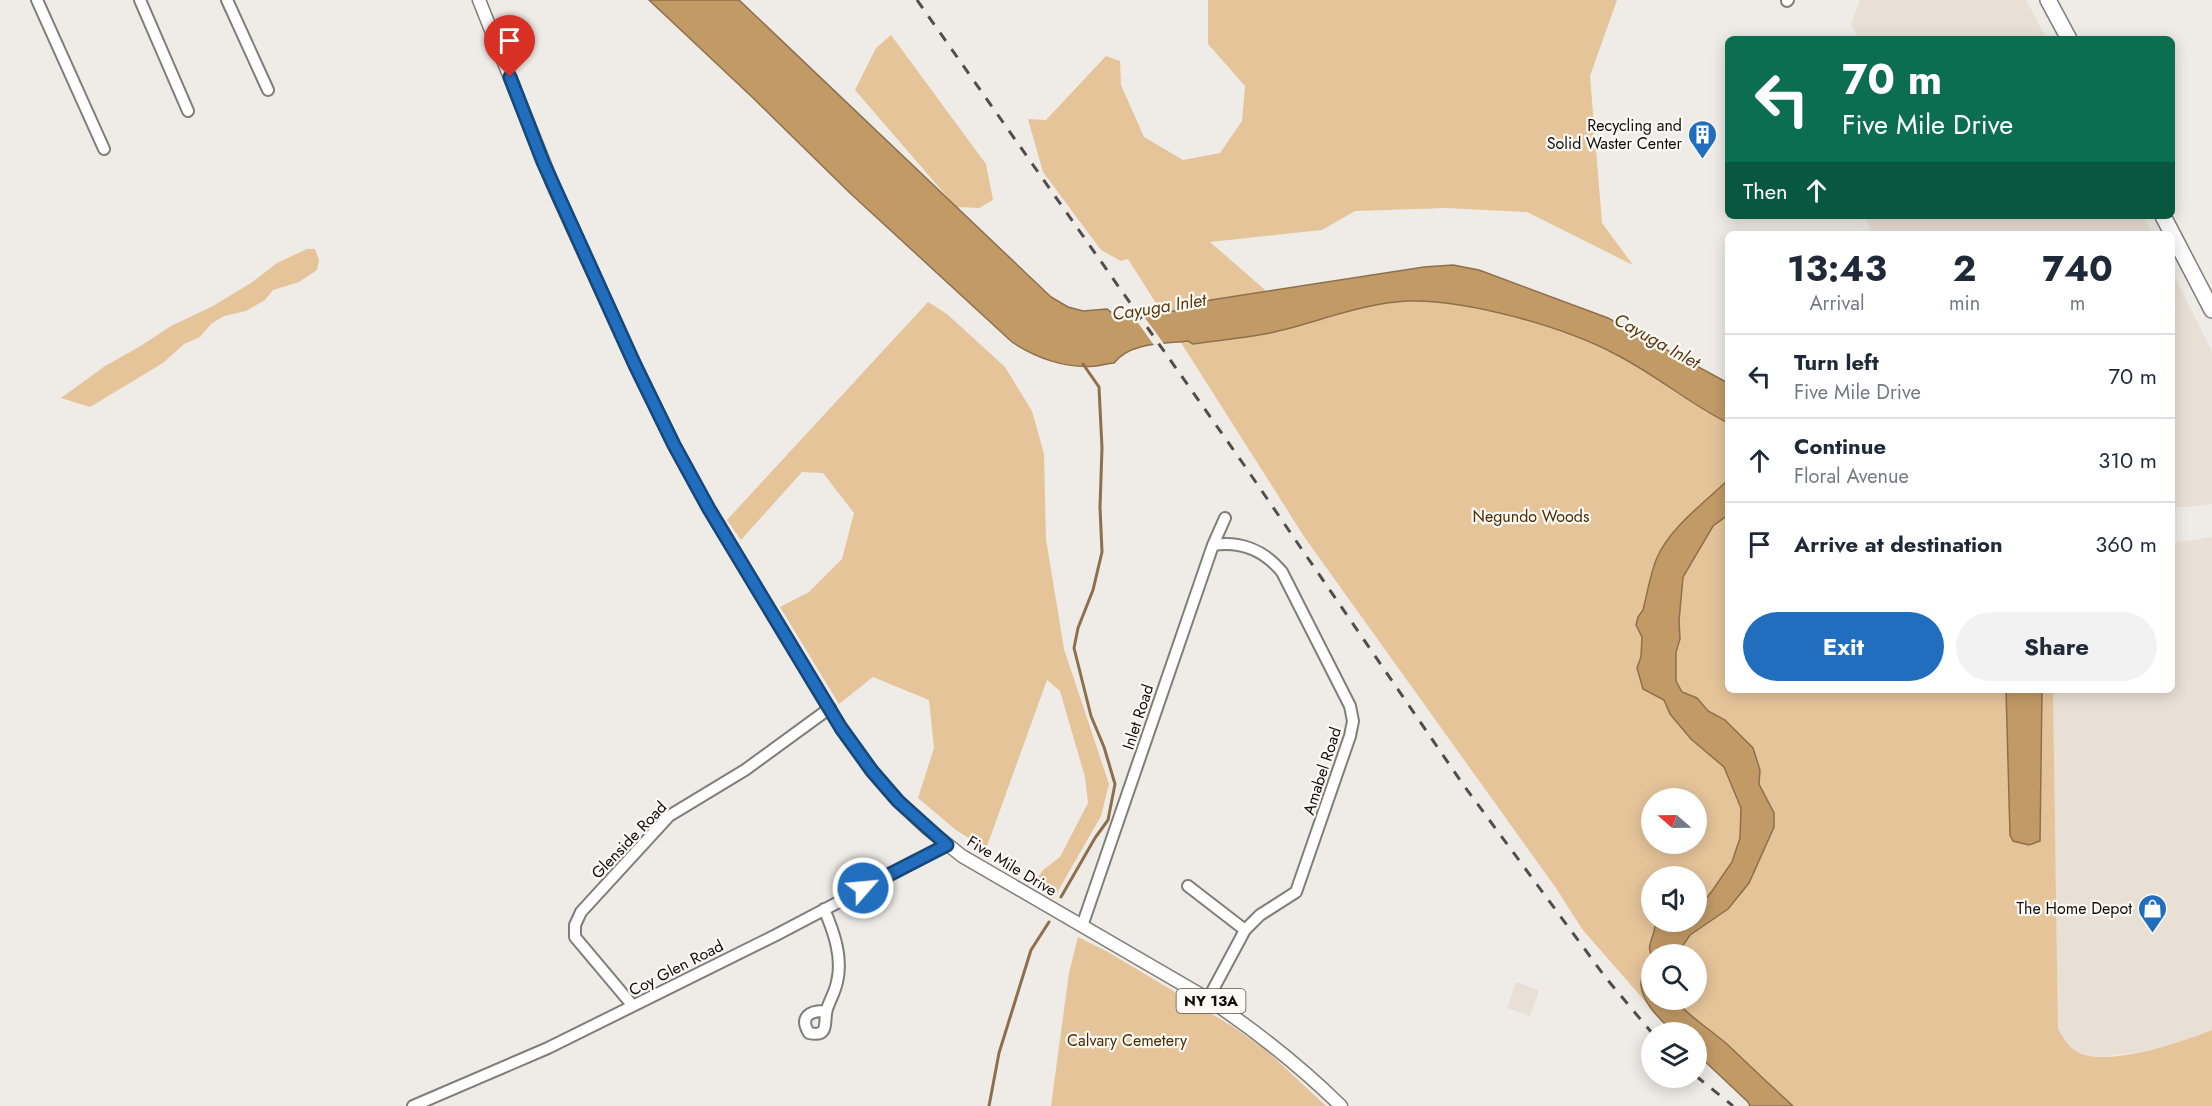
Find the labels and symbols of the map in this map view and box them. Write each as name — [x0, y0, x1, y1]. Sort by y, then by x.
pin — [484, 15, 535, 77]
place label: Recycling and Solid Waster Center — [1547, 114, 1683, 155]
building icon: Recycling and Solid Waster Center — [1687, 118, 1719, 160]
water label: Cayuga Inlet — [1110, 286, 1210, 327]
water label: Cayuga Inlet — [1609, 307, 1706, 376]
park label: Negundo Woods — [1473, 505, 1589, 528]
street label: Inlet Road — [1117, 681, 1159, 753]
street label: Amabel Road — [1297, 724, 1347, 818]
north arrow — [1641, 788, 1707, 854]
street label: Glenside Road — [586, 796, 672, 884]
street label: Five Mile Drive — [963, 830, 1061, 902]
position arrow — [831, 856, 895, 920]
shop icon: The Home Depot — [2137, 892, 2169, 934]
place label: The Home Depot — [2017, 897, 2132, 920]
street label: Coy Glen Road — [625, 934, 727, 1002]
road number: NY 13A — [1176, 989, 1246, 1013]
park label: Calvary Cemetery — [1067, 1029, 1188, 1052]

